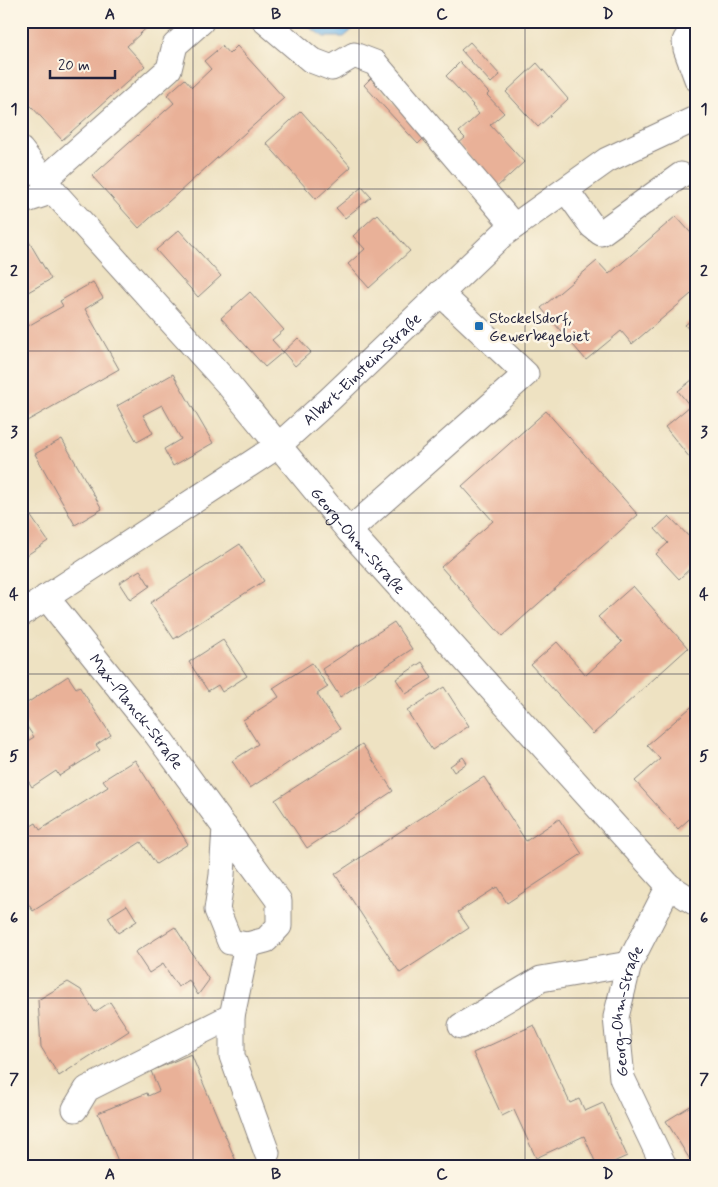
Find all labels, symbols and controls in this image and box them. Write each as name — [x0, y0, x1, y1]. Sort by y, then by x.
text: A — [105, 4, 115, 25]
text: B — [271, 4, 281, 25]
text: C — [436, 4, 448, 25]
text: D — [602, 4, 614, 25]
scale bar — [50, 48, 115, 80]
text: 20 m — [58, 56, 90, 76]
text: 1 — [10, 99, 18, 120]
text: 1 — [700, 99, 708, 120]
text: 2 — [10, 261, 18, 282]
text: 2 — [700, 261, 708, 282]
street label: Albert-Einstein-Straße — [299, 308, 426, 431]
place label: Stockelsdorf, Gewerbegebiet — [489, 308, 591, 347]
marker: Stockelsdorf, Gewerbegebiet — [473, 320, 485, 332]
text: 3 — [10, 422, 18, 443]
text: 3 — [700, 422, 708, 443]
street label: Georg-Ohm-Straße — [305, 483, 410, 599]
text: 4 — [9, 584, 19, 605]
text: 4 — [699, 584, 709, 605]
street label: Max-Planck-Straße — [84, 650, 188, 774]
text: 5 — [9, 746, 19, 767]
text: 5 — [699, 746, 709, 767]
text: 6 — [10, 908, 18, 929]
text: 6 — [700, 908, 708, 929]
street label: Georg-Ohm-Straße — [607, 942, 649, 1078]
text: 7 — [9, 1069, 19, 1090]
text: 7 — [699, 1069, 709, 1090]
text: A — [105, 1164, 115, 1185]
text: B — [271, 1164, 281, 1185]
text: C — [436, 1164, 448, 1185]
text: D — [602, 1164, 614, 1185]

